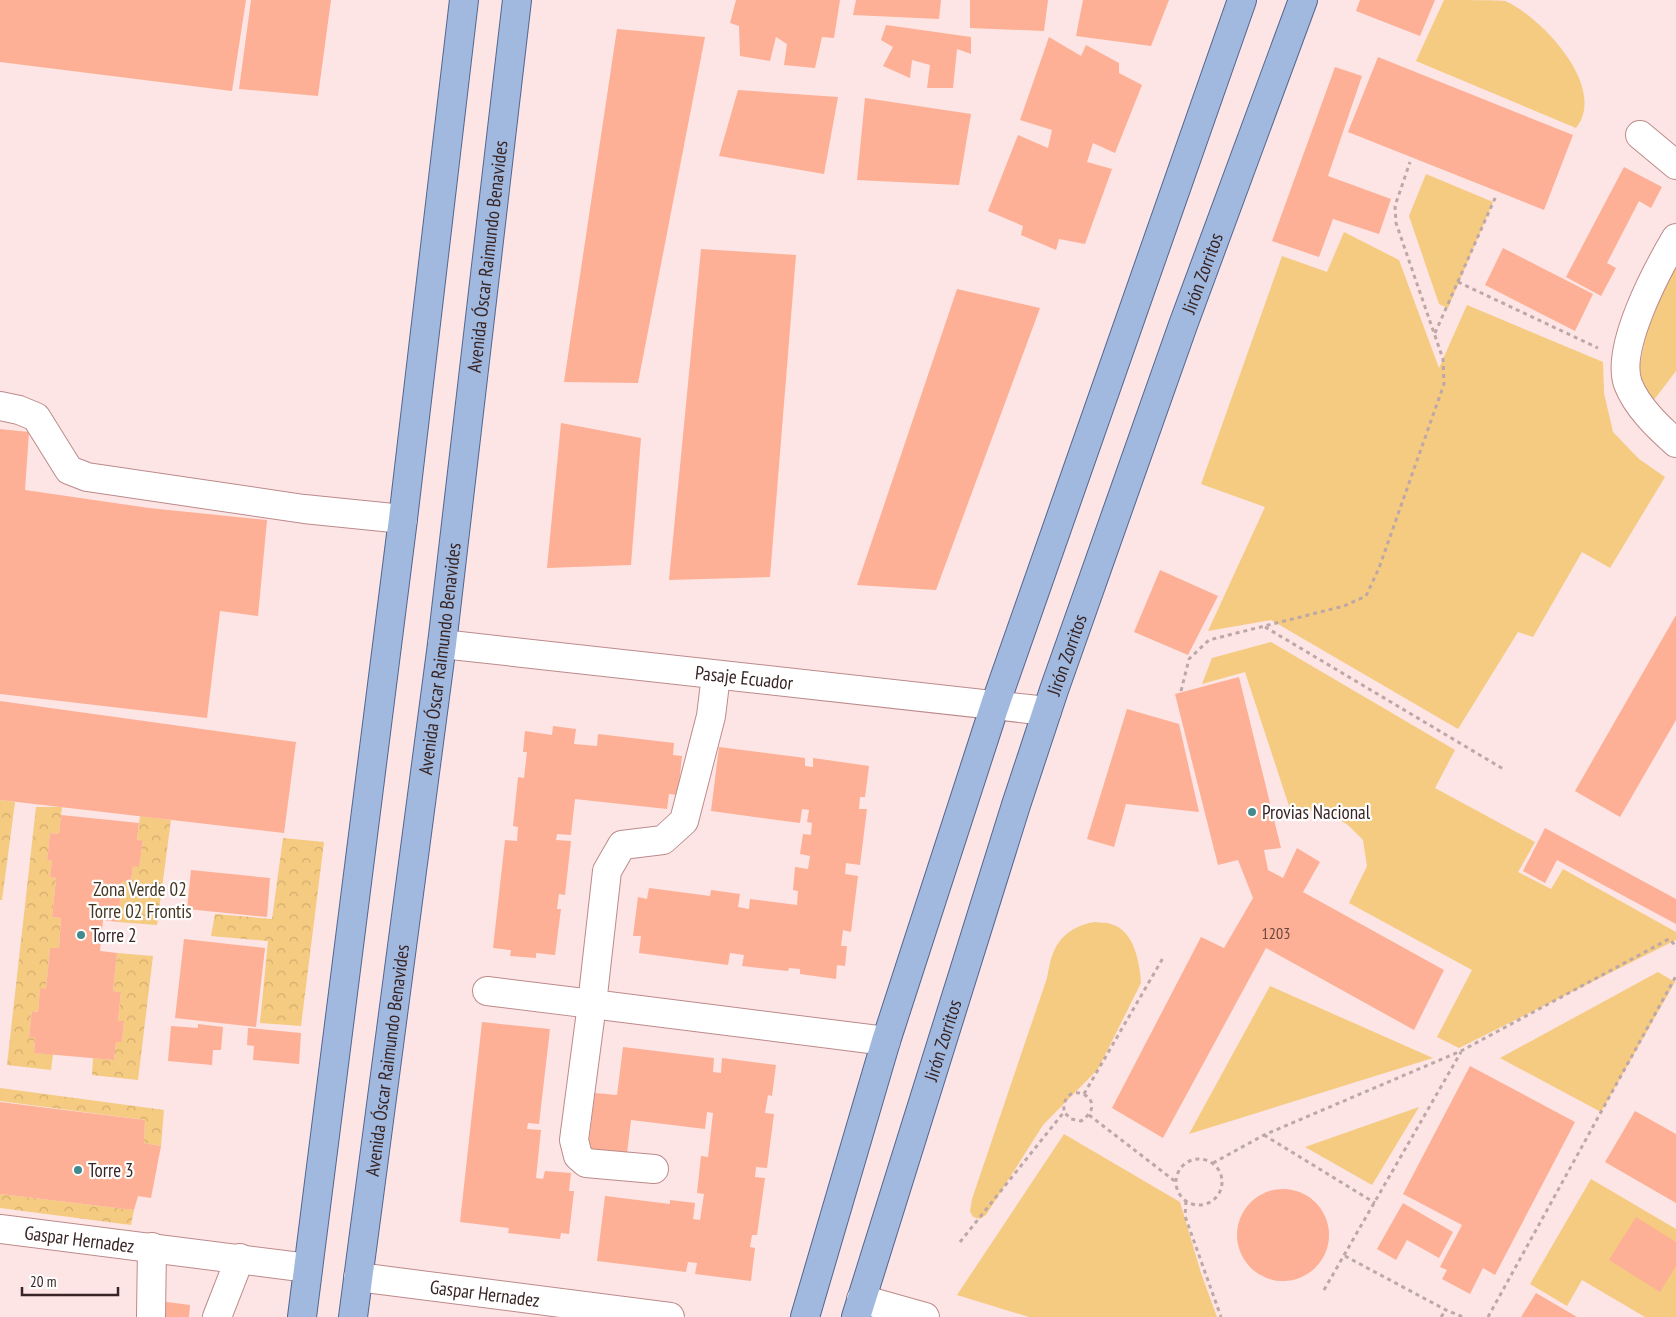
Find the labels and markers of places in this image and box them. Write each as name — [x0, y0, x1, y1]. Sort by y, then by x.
place label: Provias Nacional — [1262, 800, 1371, 824]
marker: Provias Nacional — [1246, 806, 1258, 818]
place label: Torre 2 — [91, 923, 137, 947]
marker: Torre 2 — [75, 929, 87, 941]
place label: Torre 3 — [88, 1158, 134, 1182]
marker: Torre 3 — [72, 1164, 84, 1176]

